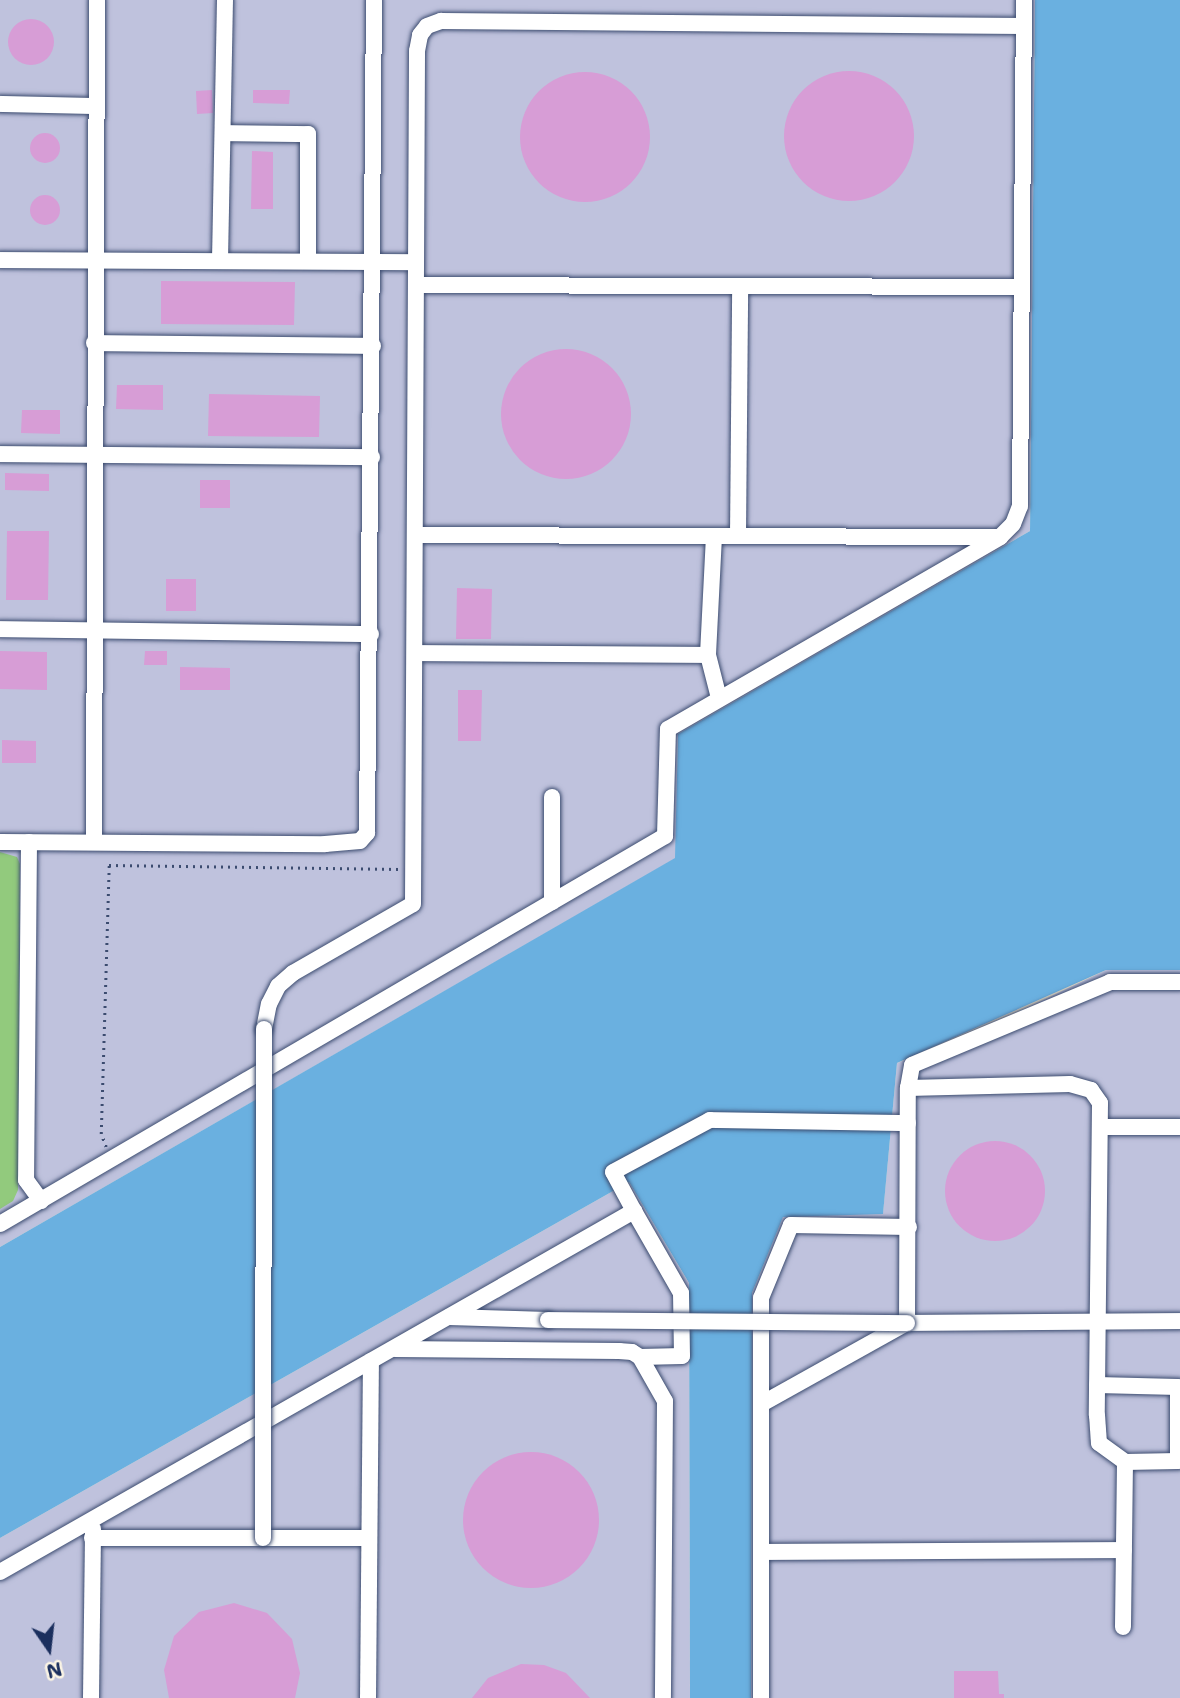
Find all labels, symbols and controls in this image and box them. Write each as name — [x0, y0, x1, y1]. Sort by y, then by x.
north arrow — [14, 1614, 84, 1684]
text: N — [44, 1656, 65, 1684]

